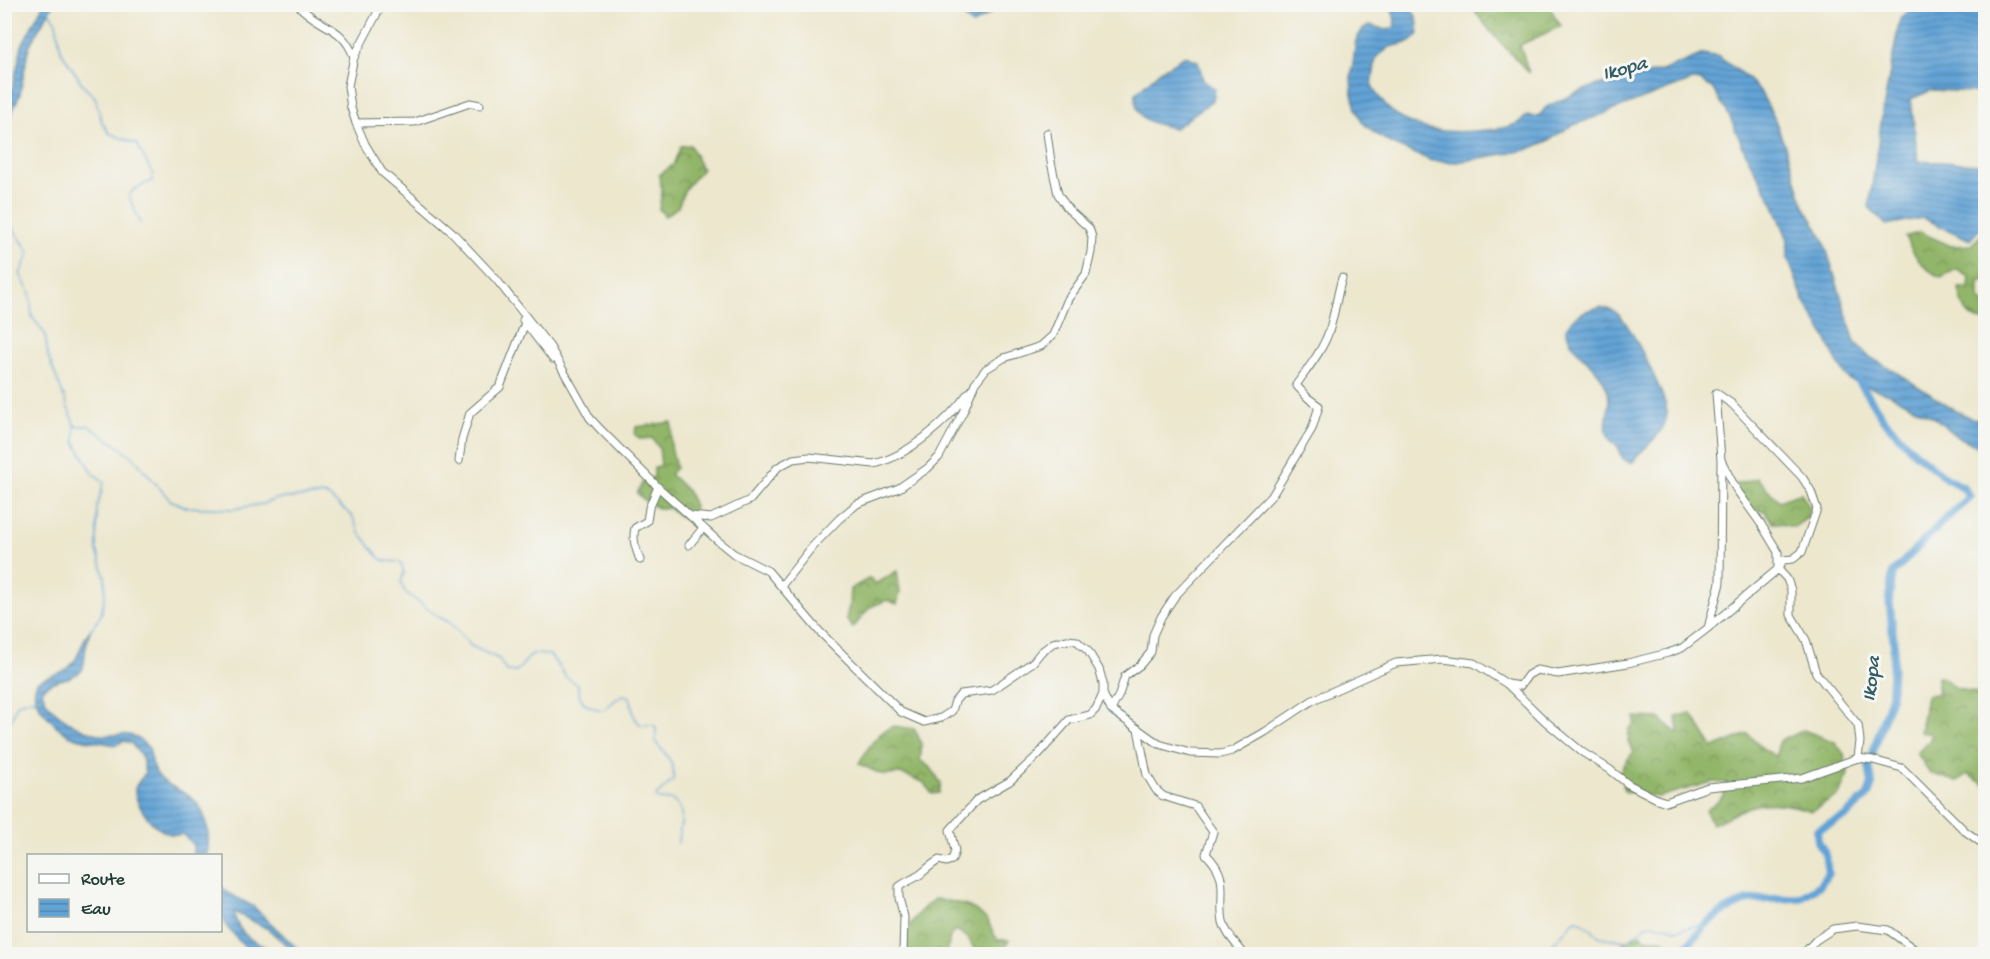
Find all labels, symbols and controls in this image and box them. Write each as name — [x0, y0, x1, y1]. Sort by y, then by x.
water label: Ikopa — [1600, 53, 1652, 87]
water label: Ikopa — [1859, 653, 1887, 703]
legend — [27, 854, 222, 932]
text: Route — [81, 870, 126, 891]
text: Eau — [81, 900, 111, 921]

